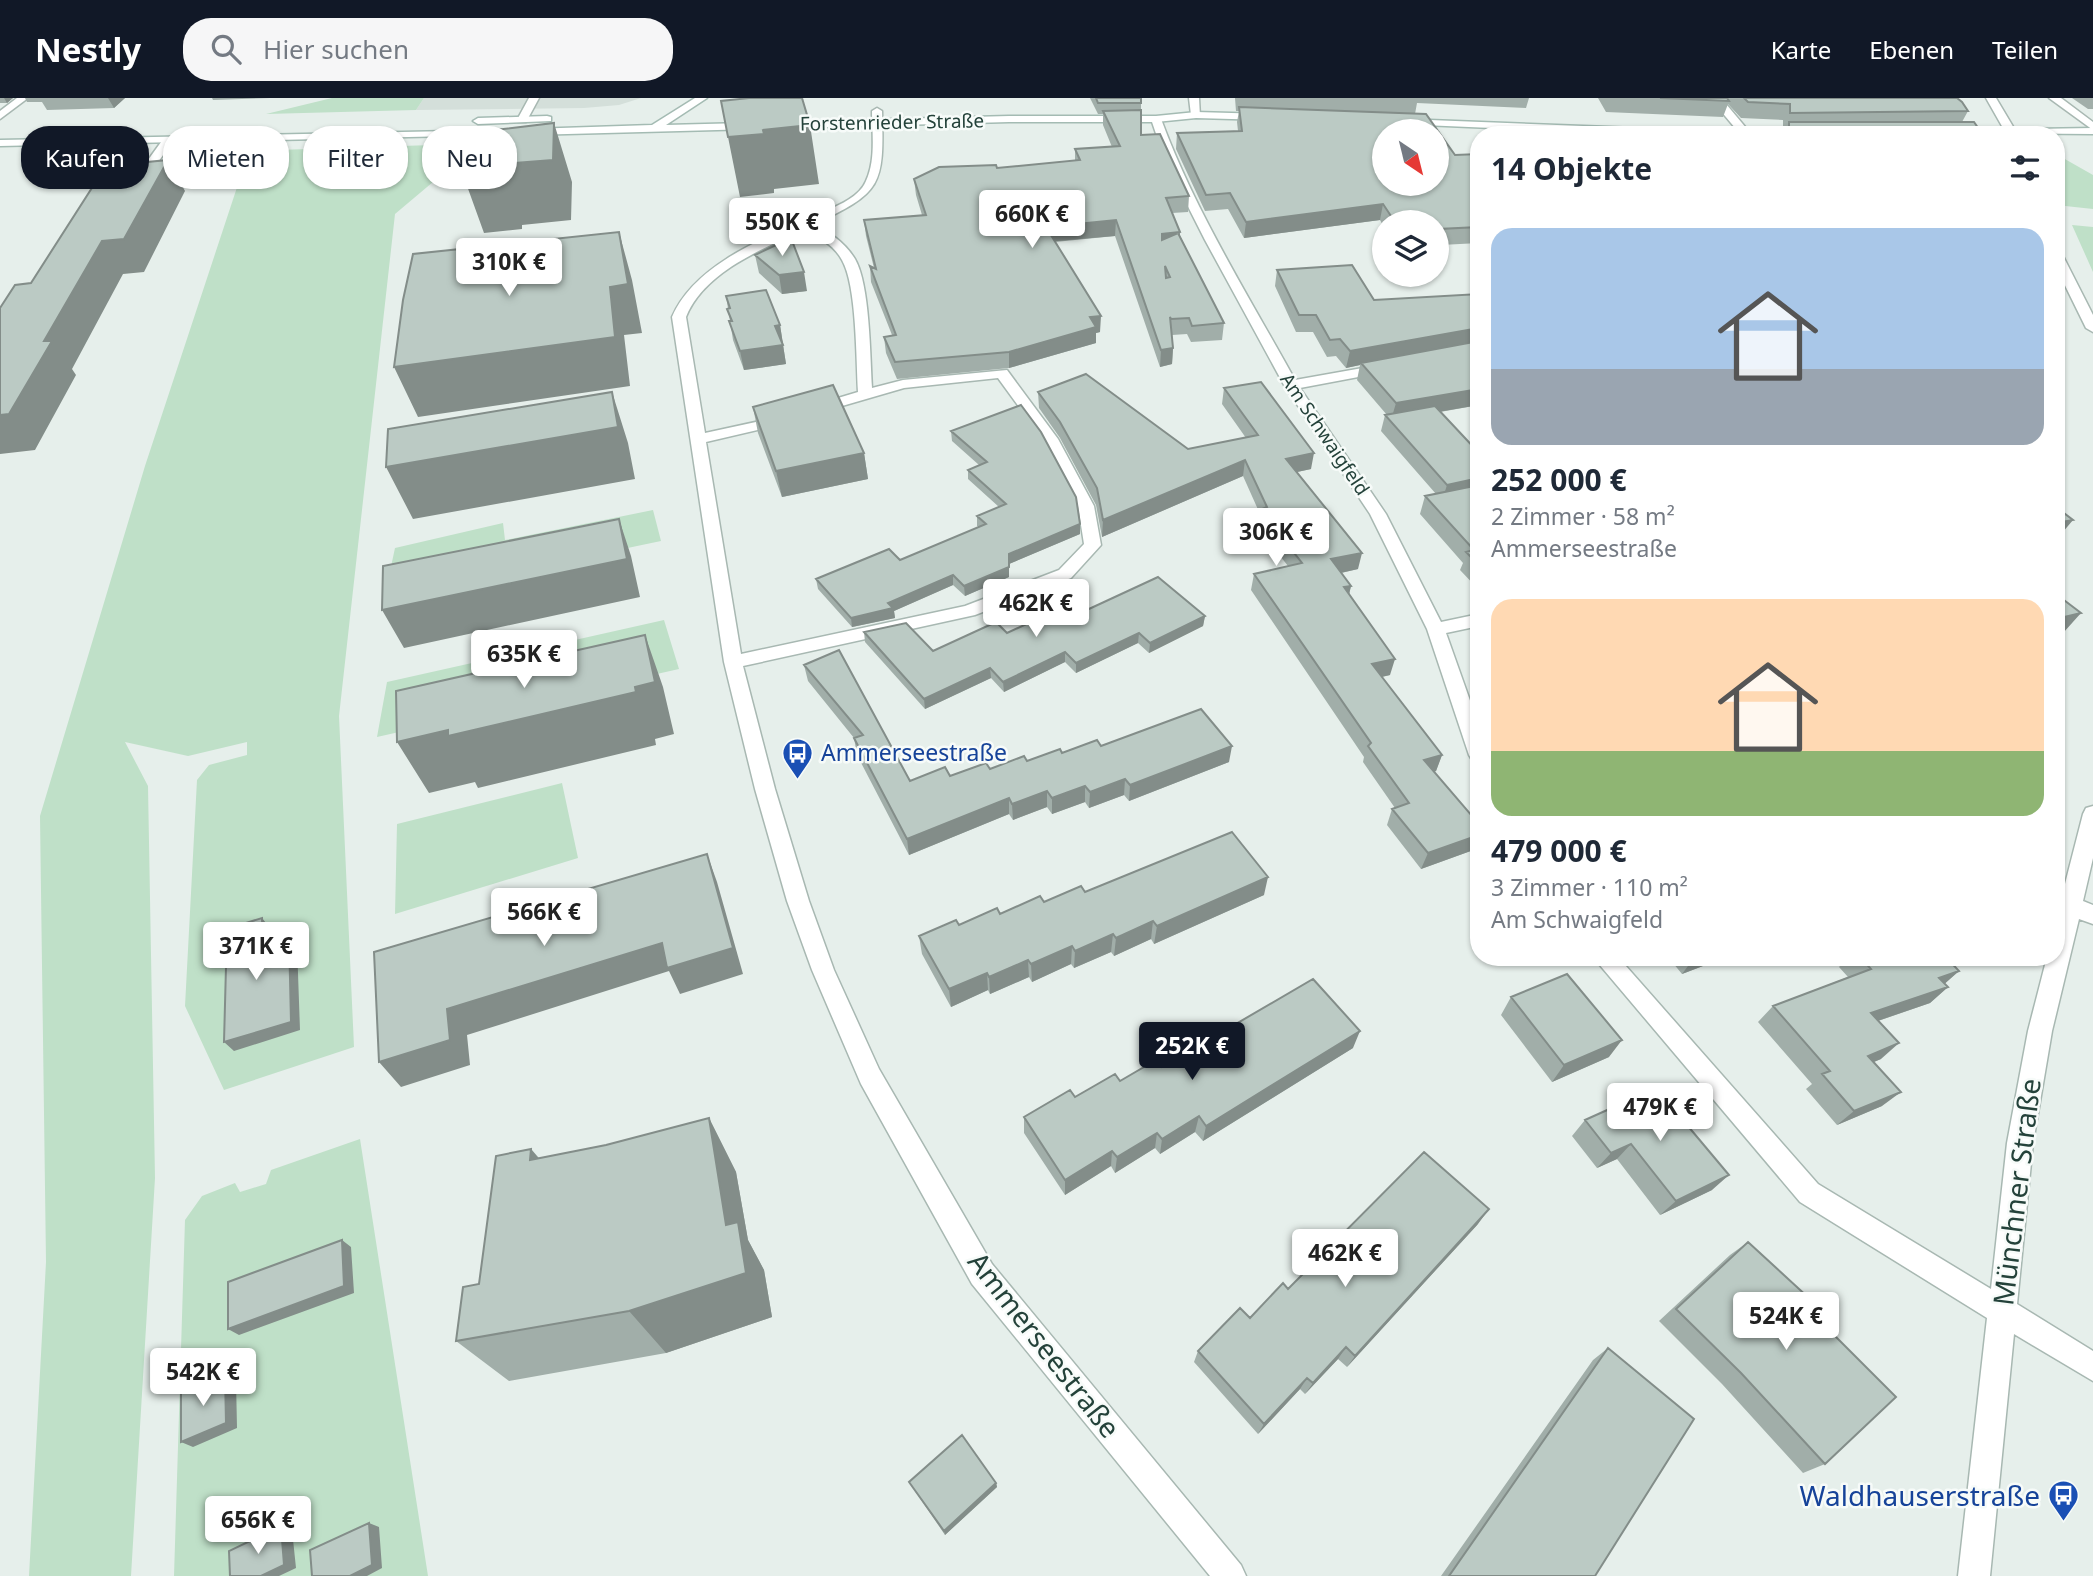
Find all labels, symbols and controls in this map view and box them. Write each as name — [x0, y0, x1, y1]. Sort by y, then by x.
search box — [183, 18, 673, 81]
text: Nestly — [35, 27, 141, 72]
icon: search — [207, 30, 245, 68]
text: Hier suchen — [263, 31, 409, 67]
text: Karte — [1771, 33, 1831, 66]
text: Ebenen — [1869, 33, 1954, 66]
text: Teilen — [1992, 33, 2058, 66]
street label: Forstenrieder Straße — [800, 107, 984, 137]
north arrow — [1372, 119, 1449, 196]
map controls — [1372, 119, 1449, 287]
chip: Kaufen — [21, 126, 149, 189]
chip: Mieten — [163, 126, 289, 189]
chip: Filter — [303, 126, 408, 189]
chip: Neu — [422, 126, 517, 189]
text: 14 Objekte — [1491, 148, 1652, 189]
icon: filters — [2006, 149, 2044, 187]
pin: 660K € — [975, 190, 1089, 250]
text: 660K € — [995, 197, 1069, 229]
pin: 550K € — [725, 198, 839, 258]
text: 550K € — [745, 205, 819, 237]
button: layers — [1372, 210, 1449, 287]
pin: 310K € — [452, 238, 566, 298]
text: 310K € — [472, 245, 546, 277]
icon: home — [1705, 273, 1831, 399]
street label: Am Schwaigfeld — [1274, 368, 1376, 500]
text: 252 000 € — [1491, 459, 1627, 500]
text: 2 Zimmer · 58 m² — [1491, 500, 1675, 532]
pin: 306K € — [1219, 508, 1333, 568]
text: 306K € — [1239, 515, 1313, 547]
text: Ammerseestraße — [1491, 532, 1677, 564]
pin: 462K € — [979, 580, 1093, 639]
text: 462K € — [999, 586, 1073, 618]
pin: 635K € — [467, 630, 581, 690]
text: 635K € — [487, 637, 561, 669]
icon: home — [1705, 644, 1831, 770]
bus stop icon: Ammerseestraße — [781, 736, 815, 780]
place label: Ammerseestraße — [821, 736, 1007, 768]
text: 479 000 € — [1491, 830, 1627, 871]
text: 3 Zimmer · 110 m² — [1491, 871, 1688, 903]
pin: 566K € — [487, 888, 601, 948]
text: 566K € — [507, 895, 581, 927]
text: Am Schwaigfeld — [1491, 903, 1663, 935]
pin: 371K € — [199, 922, 313, 982]
text: 371K € — [219, 929, 293, 961]
pin: 252K € — [1135, 1023, 1249, 1082]
text: 252K € — [1155, 1029, 1229, 1061]
street label: Münchner Straße — [1983, 1076, 2049, 1308]
pin: 479K € — [1603, 1084, 1717, 1143]
text: 479K € — [1623, 1090, 1697, 1122]
pin: 462K € — [1288, 1230, 1402, 1289]
text: 462K € — [1308, 1236, 1382, 1268]
street label: Ammerseestraße — [960, 1244, 1129, 1445]
pin: 524K € — [1729, 1292, 1843, 1352]
text: 524K € — [1749, 1299, 1823, 1331]
pin: 542K € — [146, 1348, 260, 1408]
text: 542K € — [166, 1355, 240, 1387]
place label: Waldhauserstraße — [1800, 1476, 2040, 1514]
bus stop icon: Waldhauserstraße — [2046, 1479, 2080, 1523]
pin: 656K € — [201, 1496, 315, 1556]
text: 656K € — [221, 1503, 295, 1535]

